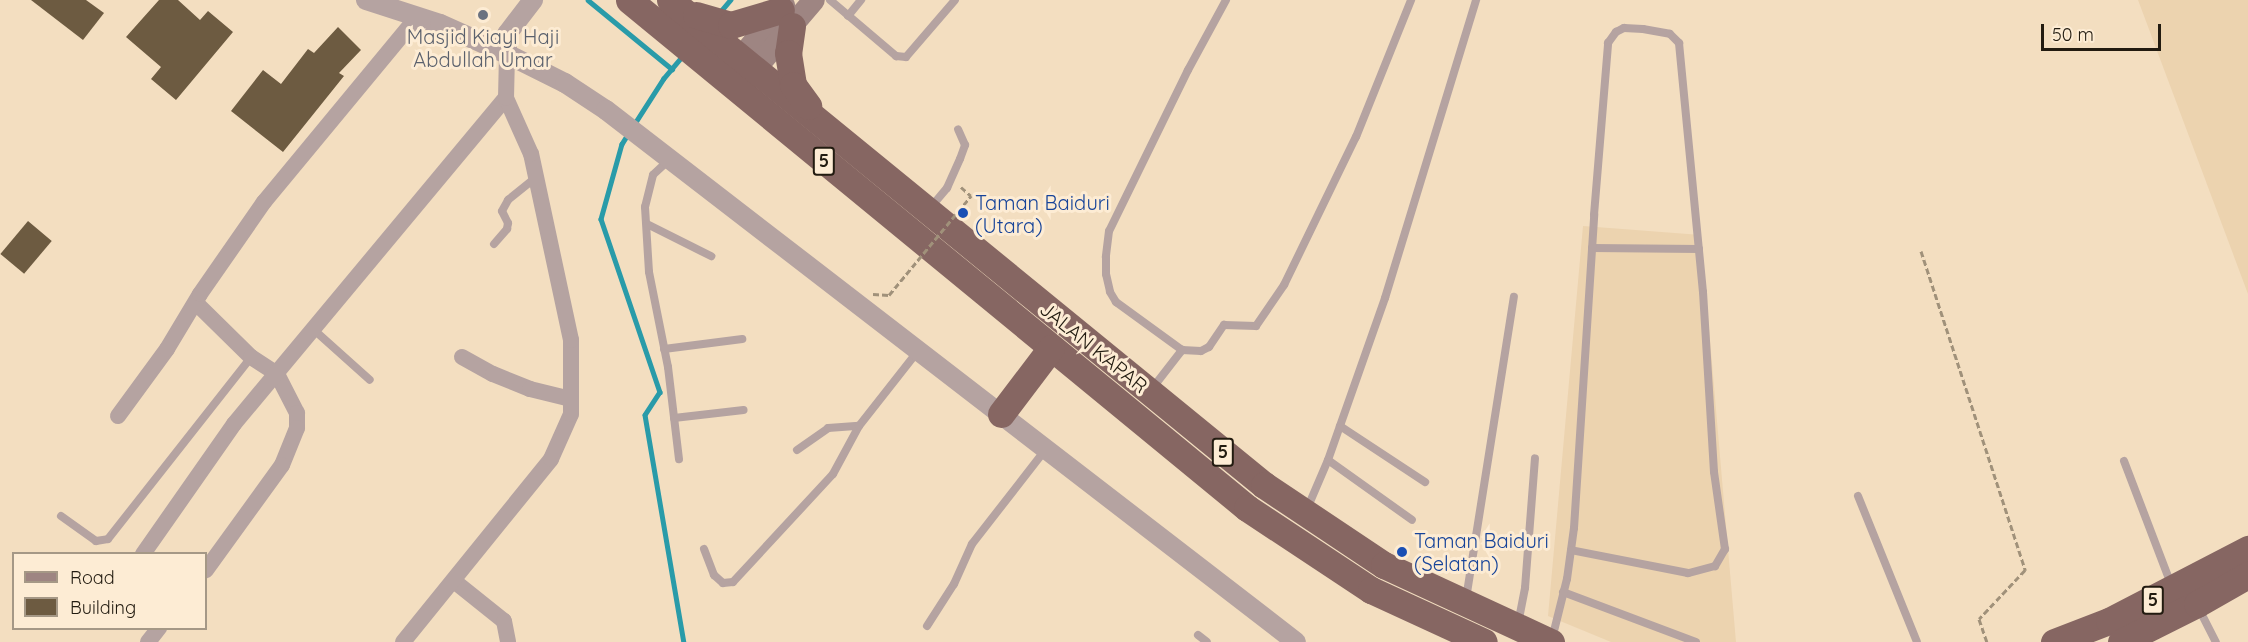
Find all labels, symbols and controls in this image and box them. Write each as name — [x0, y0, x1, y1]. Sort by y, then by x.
marker: Masjid Kiayi Haji Abdullah Umar — [476, 8, 490, 22]
scale bar — [2044, 12, 2164, 50]
text: 50 m — [2052, 23, 2094, 46]
place label: Masjid Kiayi Haji Abdullah Umar — [407, 24, 559, 71]
road number: 5 — [812, 146, 836, 176]
place label: Taman Baiduri (Utara) — [975, 190, 1110, 237]
marker: Taman Baiduri (Utara) — [956, 206, 970, 220]
street label: JALAN KAPAR — [1035, 296, 1153, 398]
road number: 5 — [1211, 437, 1235, 467]
place label: Taman Baiduri (Selatan) — [1414, 528, 1549, 575]
marker: Taman Baiduri (Selatan) — [1395, 545, 1409, 559]
legend — [12, 552, 207, 630]
text: Road — [70, 566, 115, 589]
road number: 5 — [2141, 585, 2165, 615]
text: Building — [70, 596, 136, 619]

